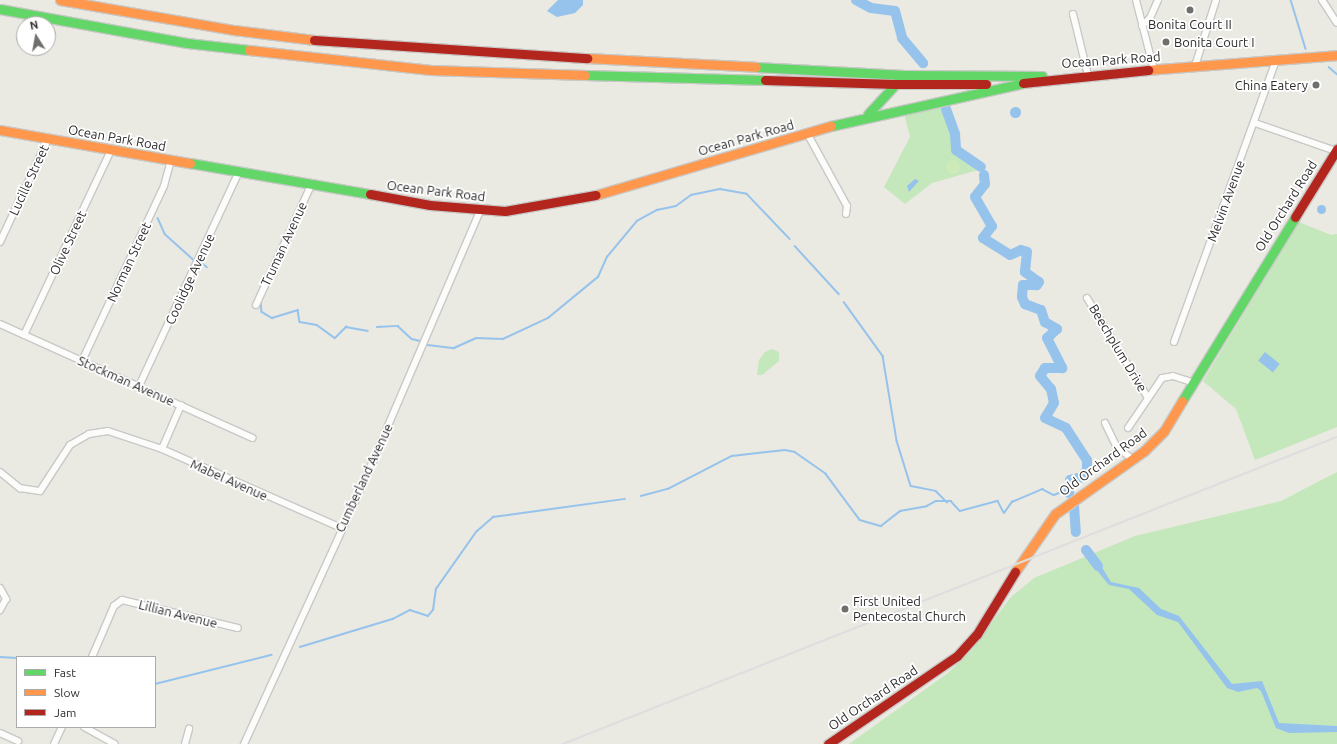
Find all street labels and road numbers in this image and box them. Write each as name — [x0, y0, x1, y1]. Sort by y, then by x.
street label: Ocean Park Road — [1061, 49, 1161, 71]
street label: Ocean Park Road — [696, 117, 796, 159]
street label: Ocean Park Road — [67, 122, 167, 154]
street label: Lucille Street — [6, 142, 52, 218]
street label: Old Orchard Road — [1252, 157, 1320, 255]
street label: Melvin Avenue — [1204, 158, 1248, 244]
street label: Ocean Park Road — [386, 177, 486, 205]
street label: Truman Avenue — [258, 199, 310, 289]
street label: Olive Street — [46, 208, 90, 278]
street label: Norman Street — [104, 220, 154, 304]
street label: Coolidge Avenue — [162, 231, 218, 327]
street label: Beechplum Drive — [1086, 301, 1150, 395]
street label: Stockman Avenue — [75, 353, 177, 409]
street label: Cumberland Avenue — [332, 421, 396, 535]
street label: Old Orchard Road — [1056, 425, 1150, 499]
street label: Mabel Avenue — [188, 456, 270, 504]
street label: Lillian Avenue — [137, 597, 219, 631]
street label: Old Orchard Road — [825, 662, 921, 734]

